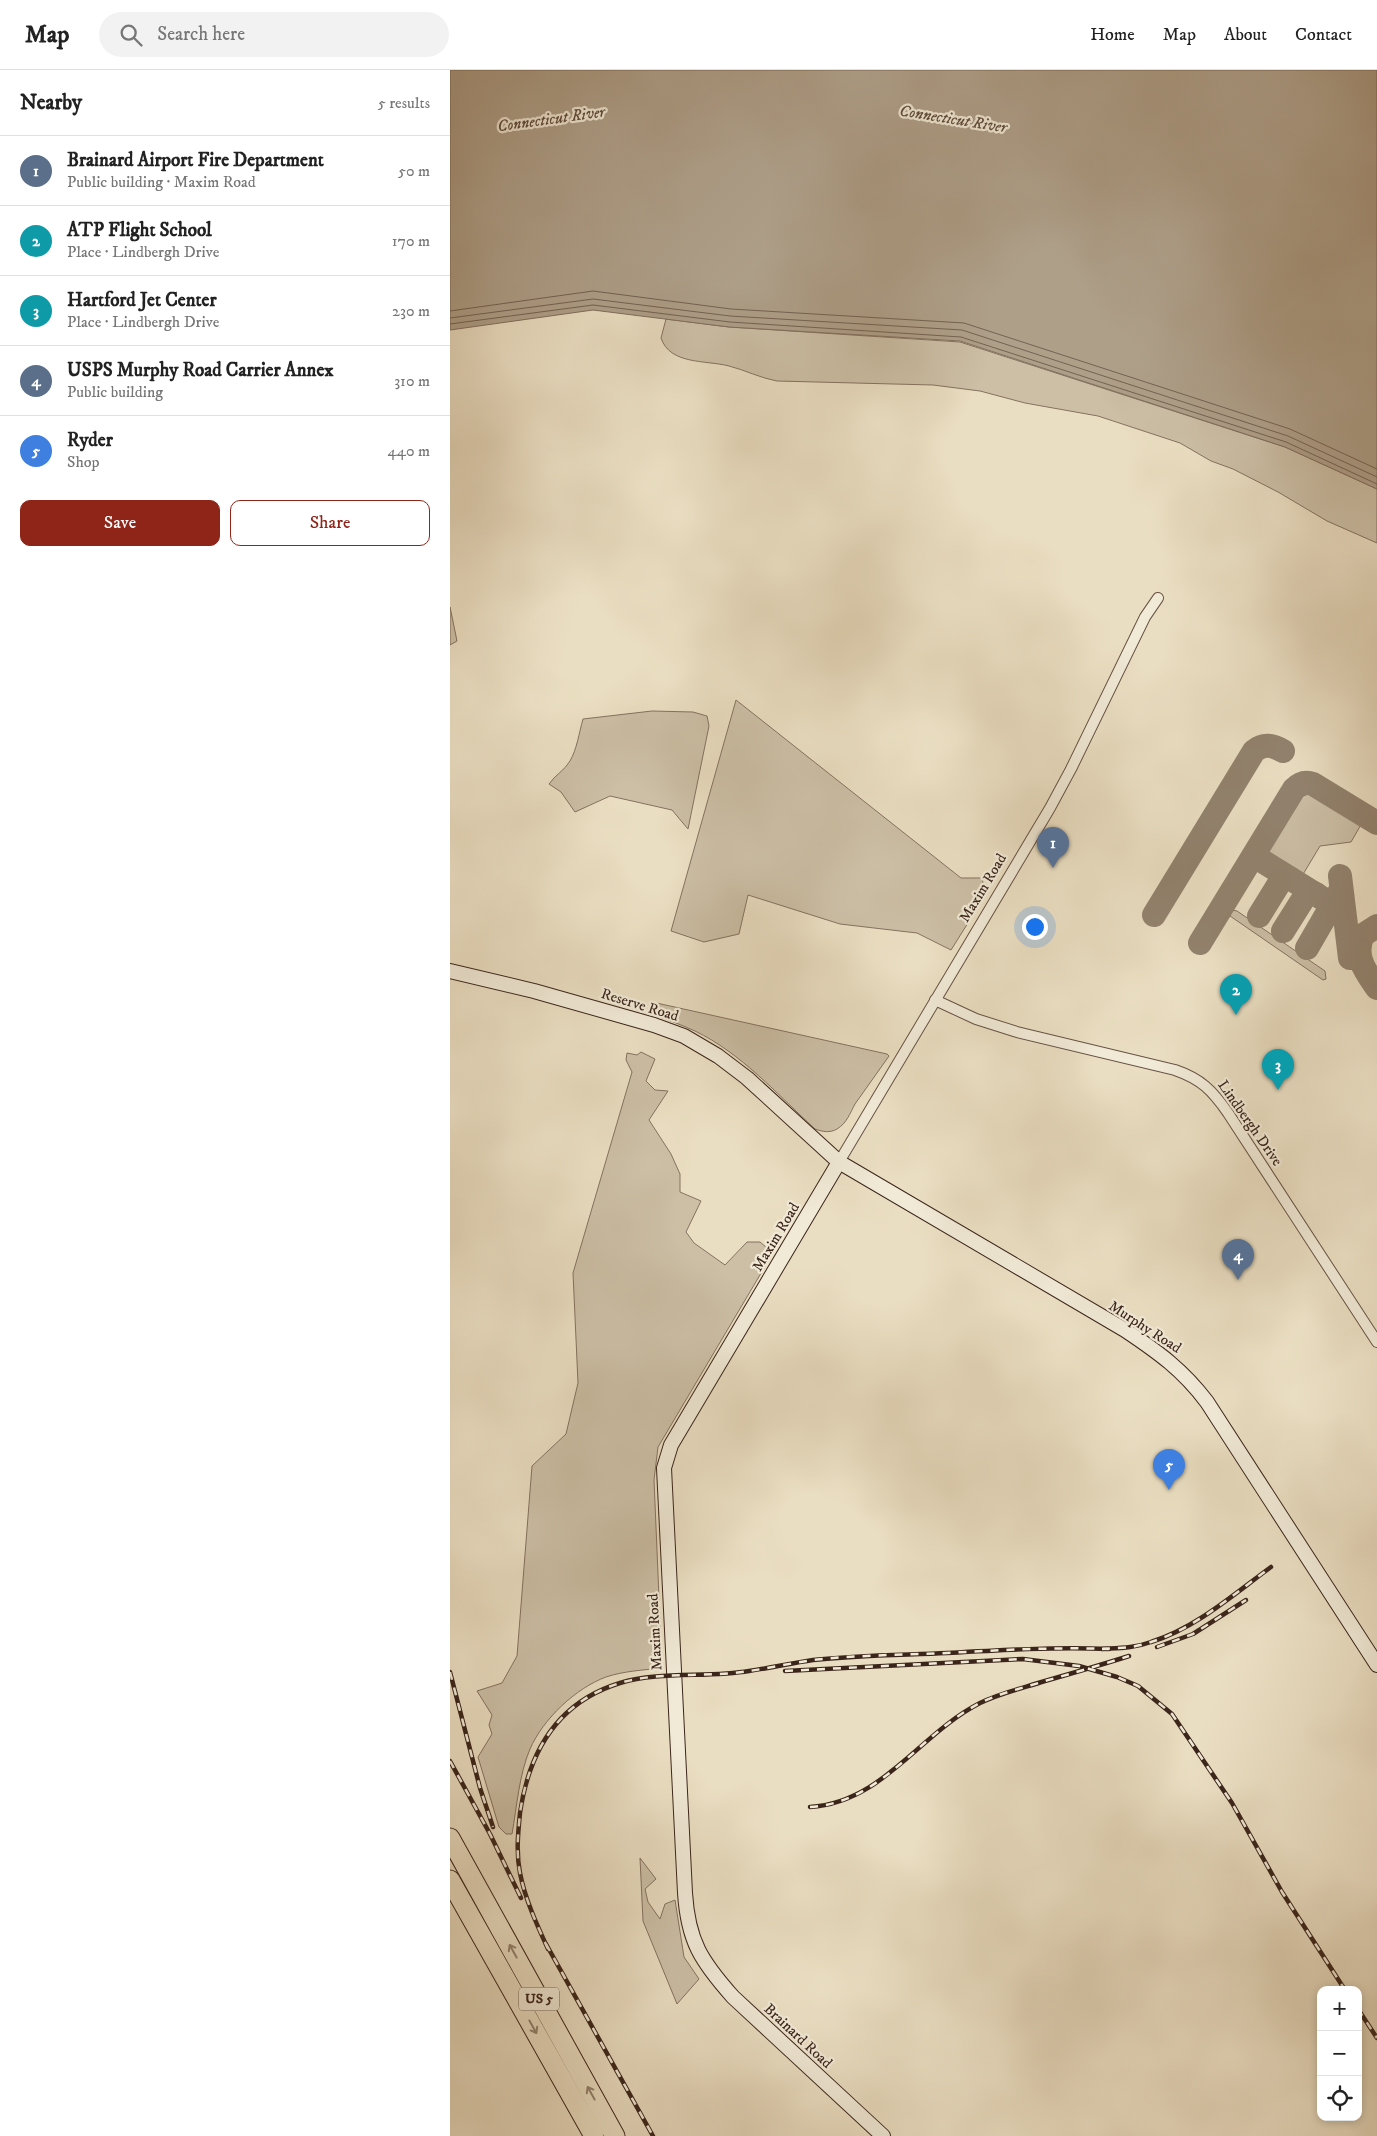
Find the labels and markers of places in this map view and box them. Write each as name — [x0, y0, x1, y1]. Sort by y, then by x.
pin: 1 — [1037, 827, 1069, 868]
pin: 2 — [1220, 974, 1252, 1015]
pin: 3 — [1262, 1049, 1294, 1090]
pin: 4 — [1222, 1239, 1254, 1280]
pin: 5 — [1153, 1449, 1185, 1490]

